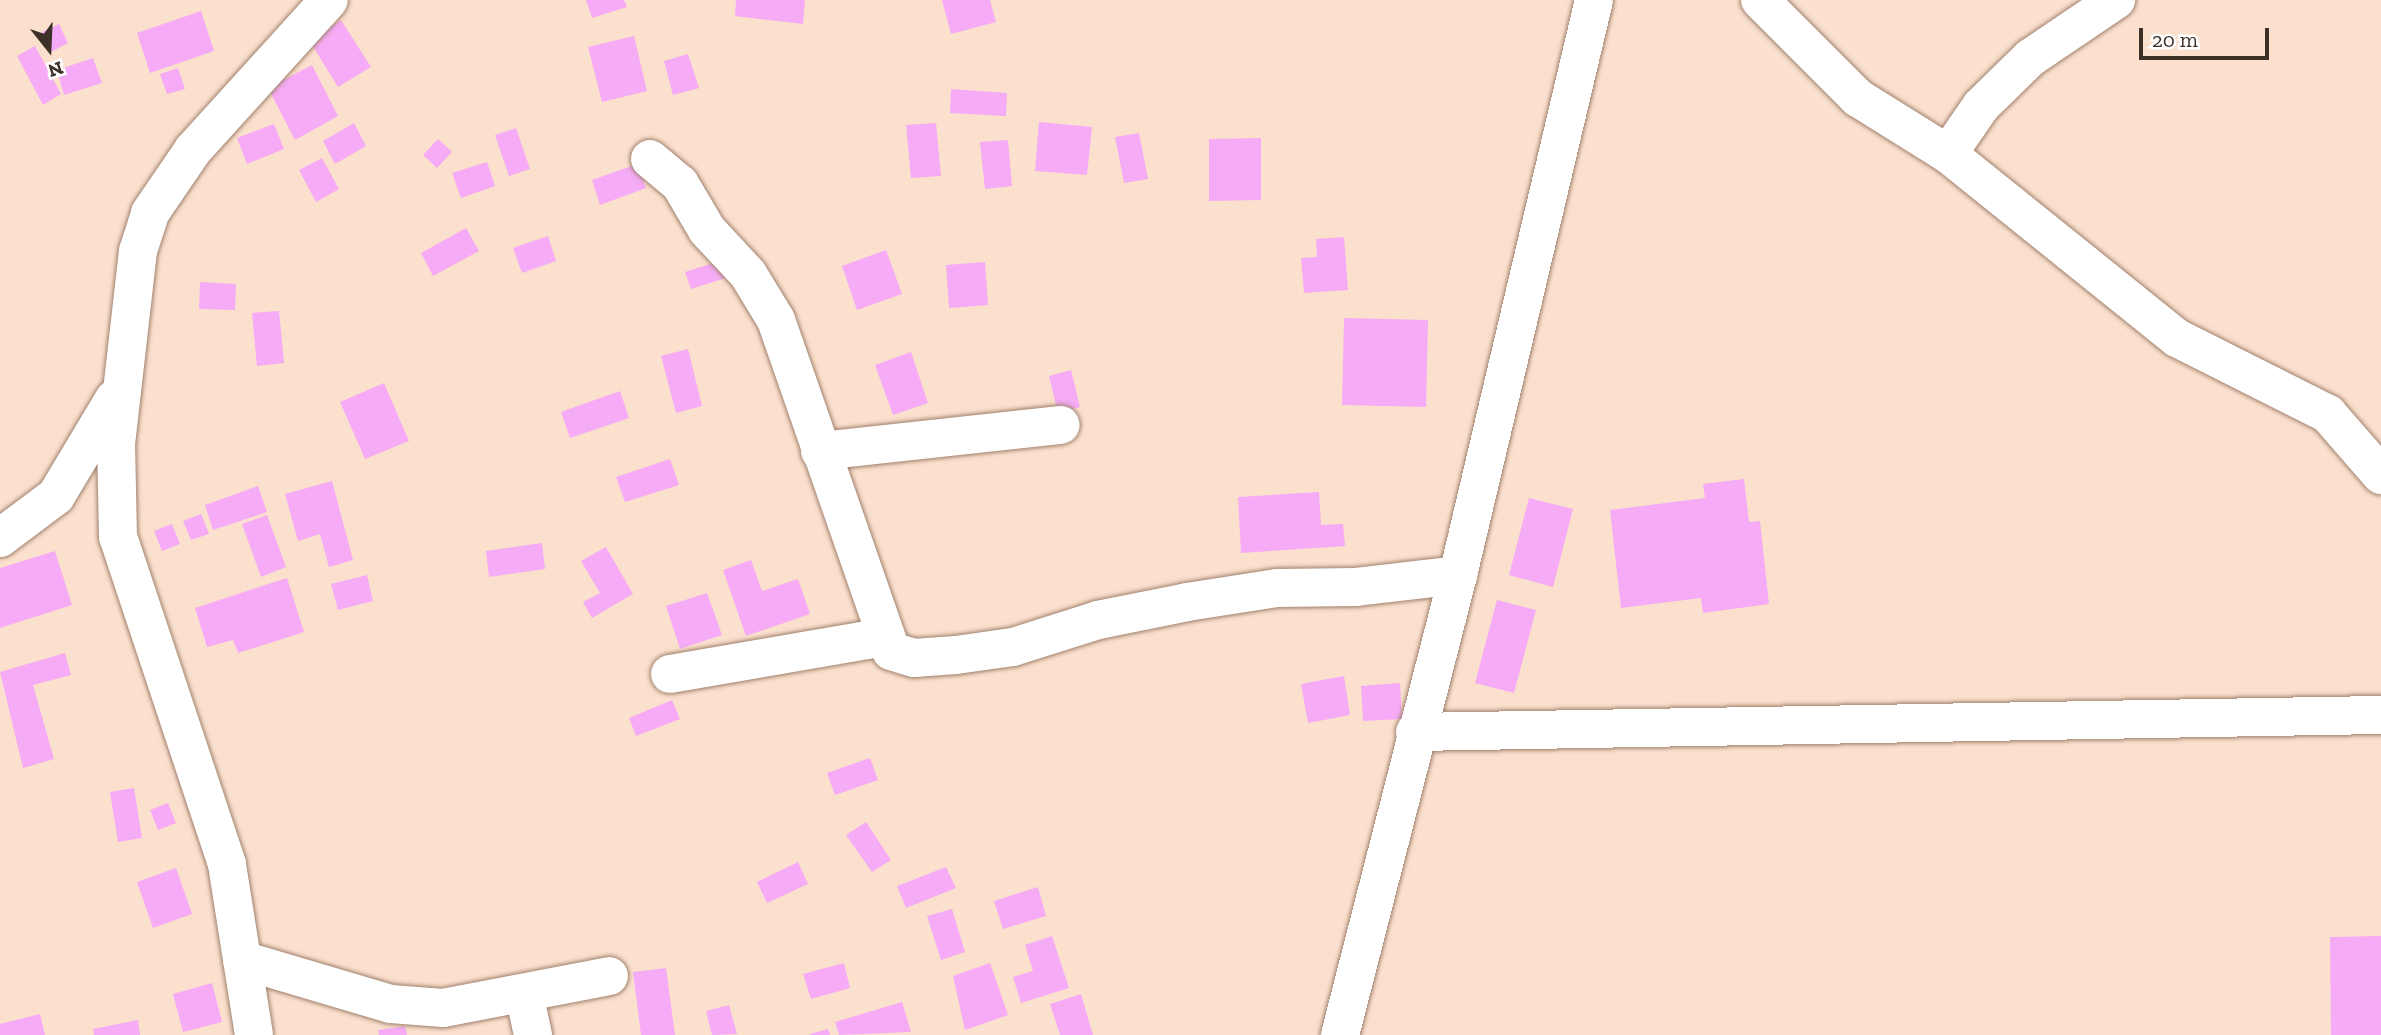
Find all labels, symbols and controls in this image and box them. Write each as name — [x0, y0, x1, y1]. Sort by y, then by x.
north arrow — [14, 14, 84, 84]
scale bar — [2143, 14, 2272, 58]
text: 20 m — [2152, 27, 2198, 52]
text: N — [45, 56, 66, 83]

